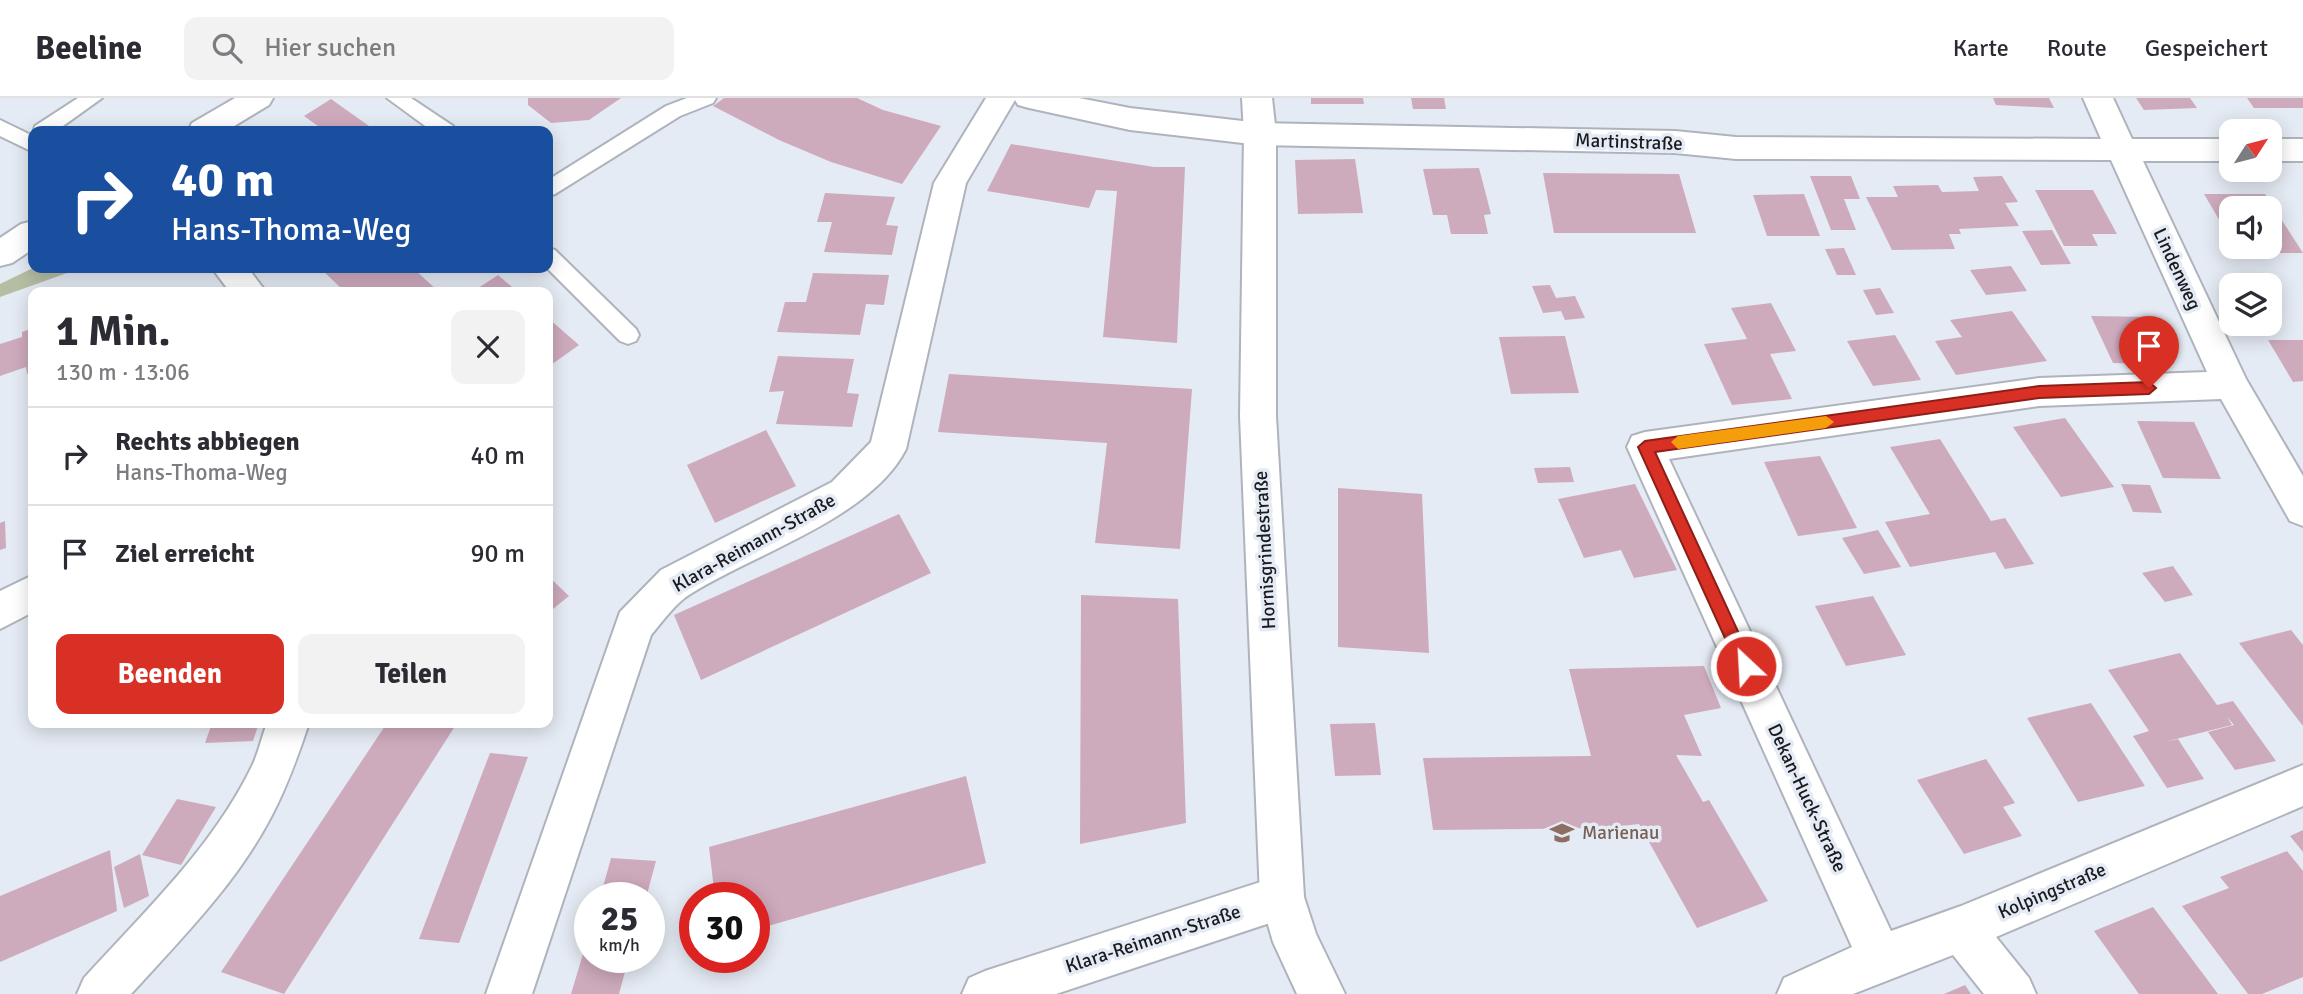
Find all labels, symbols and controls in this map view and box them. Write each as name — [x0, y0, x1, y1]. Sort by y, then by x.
search box — [184, 17, 674, 80]
text: Beeline — [35, 28, 142, 69]
icon: search — [208, 29, 246, 67]
text: Hier suchen — [264, 32, 396, 64]
text: Karte — [1953, 33, 2009, 63]
text: Route — [2047, 33, 2107, 63]
text: Gespeichert — [2145, 33, 2268, 63]
north arrow — [2219, 119, 2282, 182]
map controls — [2219, 119, 2282, 336]
street label: Martinstraße — [1575, 128, 1683, 156]
text: 40 m — [171, 150, 274, 210]
icon: right — [56, 154, 147, 245]
button: sound — [2219, 196, 2282, 259]
text: Hans-Thoma-Weg — [171, 210, 411, 249]
street label: Lindenweg — [2148, 224, 2206, 314]
button: layers — [2219, 273, 2282, 336]
text: 1 Min. — [56, 306, 170, 357]
button: close — [451, 310, 525, 384]
pin — [2119, 316, 2179, 388]
icon: arrive — [2130, 327, 2168, 365]
text: 130 m · 13:06 — [56, 358, 190, 387]
text: Rechts abbiegen — [115, 426, 300, 458]
icon: right — [56, 437, 94, 475]
text: 40 m — [470, 440, 525, 472]
text: Hans-Thoma-Weg — [115, 458, 288, 487]
street label: Hornisgrindestraße — [1249, 470, 1281, 630]
street label: Klara-Reimann-Straße — [668, 488, 840, 598]
icon: arrive — [56, 535, 94, 573]
text: Ziel erreicht — [115, 538, 255, 570]
text: 90 m — [470, 538, 525, 570]
position arrow — [1709, 629, 1783, 703]
button: Beenden — [56, 634, 284, 714]
button: Teilen — [298, 634, 525, 714]
street label: Dekan-Huck-Straße — [1762, 720, 1852, 876]
school or university icon: Marienau — [1548, 819, 1576, 847]
place label: Marienau — [1582, 821, 1659, 845]
street label: Kolpingstraße — [1994, 857, 2110, 925]
speed limit sign: 30 — [679, 882, 770, 973]
text: 25 — [601, 897, 638, 940]
street label: Klara-Reimann-Straße — [1062, 899, 1244, 979]
text: km/h — [599, 934, 640, 956]

